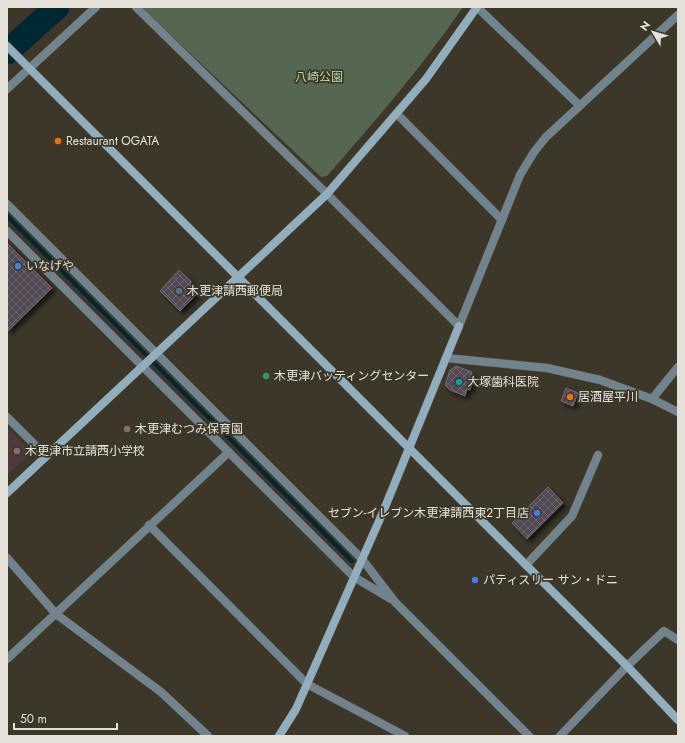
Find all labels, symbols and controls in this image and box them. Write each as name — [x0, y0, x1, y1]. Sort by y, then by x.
north arrow — [633, 12, 673, 52]
text: N — [636, 17, 654, 34]
park label: 八崎公園 — [295, 68, 343, 86]
place label: Restaurant OGATA — [66, 132, 159, 150]
marker: Restaurant OGATA — [53, 136, 63, 146]
place label: いなげや — [26, 257, 74, 275]
marker: いなげや — [13, 261, 23, 271]
place label: 木更津請西郵便局 — [187, 282, 283, 300]
marker: 木更津請西郵便局 — [174, 286, 184, 296]
place label: 木更津バッティングセンター — [274, 367, 429, 385]
marker: 木更津バッティングセンター — [261, 371, 271, 381]
place label: 大塚歯科医院 — [467, 373, 539, 391]
marker: 大塚歯科医院 — [454, 377, 464, 387]
place label: 居酒屋平川 — [578, 388, 638, 406]
marker: 居酒屋平川 — [565, 392, 575, 402]
place label: 木更津むつみ保育園 — [135, 420, 243, 438]
marker: 木更津むつみ保育園 — [122, 424, 132, 434]
place label: 木更津市立請西小学校 — [25, 442, 145, 460]
marker: 木更津市立請西小学校 — [12, 446, 22, 456]
place label: セブン-イレブン木更津請西東2丁目店 — [328, 504, 529, 522]
marker: セブン-イレブン木更津請西東2丁目店 — [532, 508, 542, 518]
place label: パティスリー サン・ドニ — [483, 571, 618, 589]
marker: パティスリー サン・ドニ — [470, 575, 480, 585]
scale bar — [14, 705, 117, 731]
text: 50 m — [20, 710, 47, 728]

